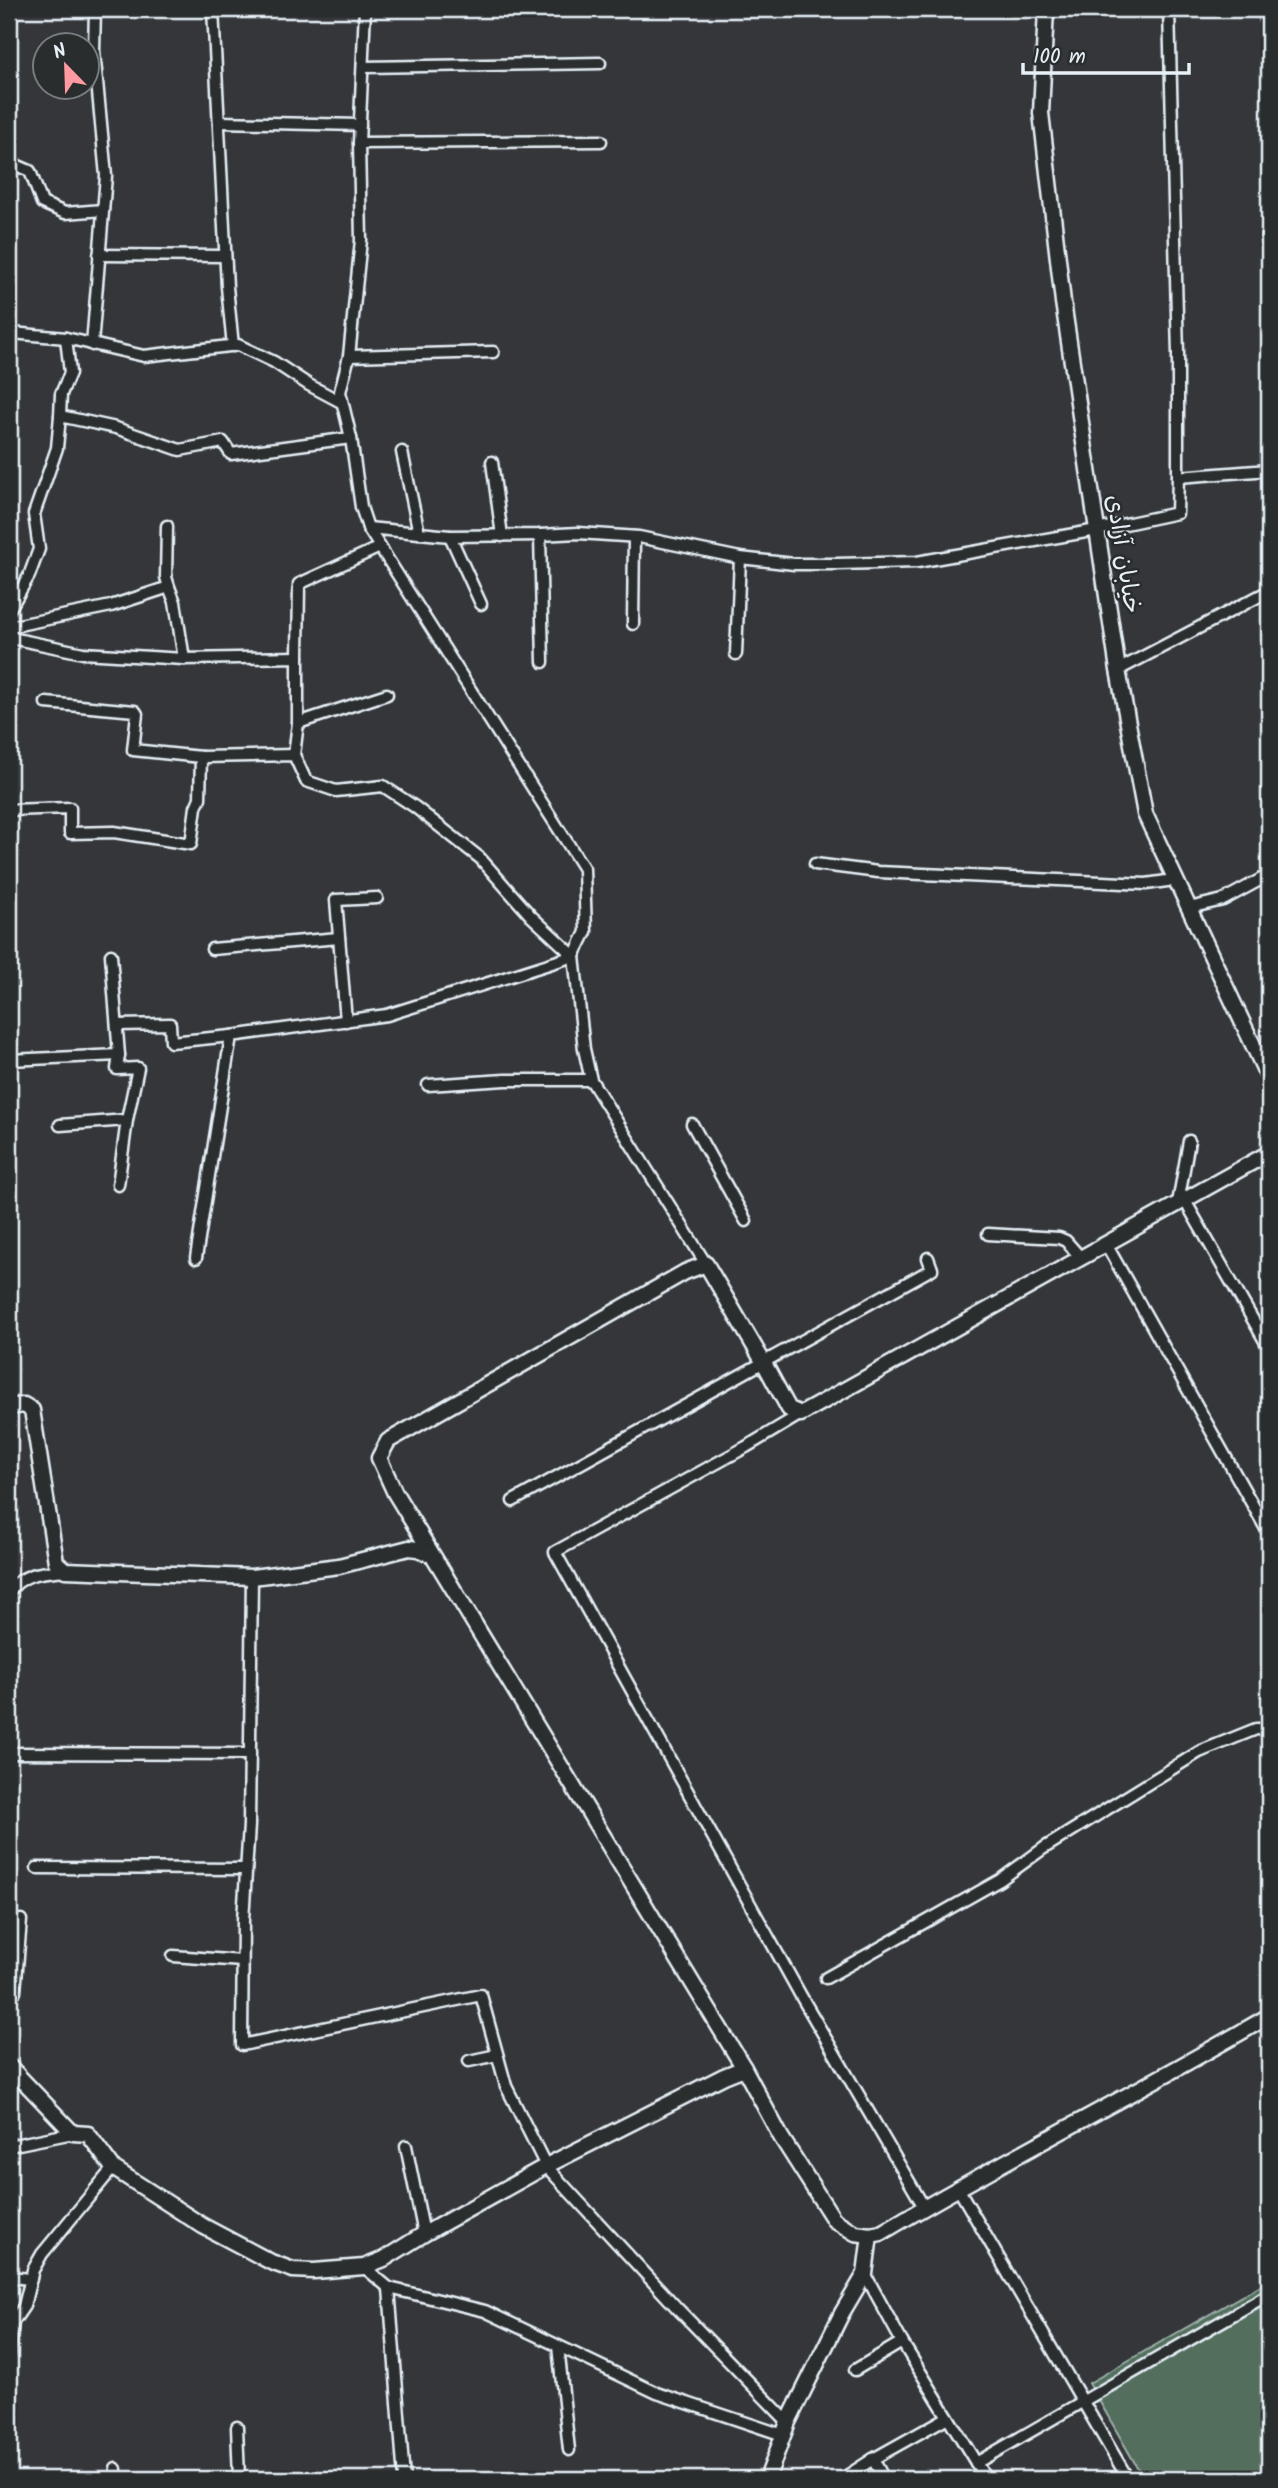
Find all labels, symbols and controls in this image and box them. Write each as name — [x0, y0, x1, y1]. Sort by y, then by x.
north arrow — [32, 32, 102, 102]
scale bar — [1023, 32, 1189, 76]
text: N — [49, 36, 72, 68]
text: 100 m — [1033, 41, 1086, 74]
street label: خیابان آزادی — [1094, 492, 1151, 616]

